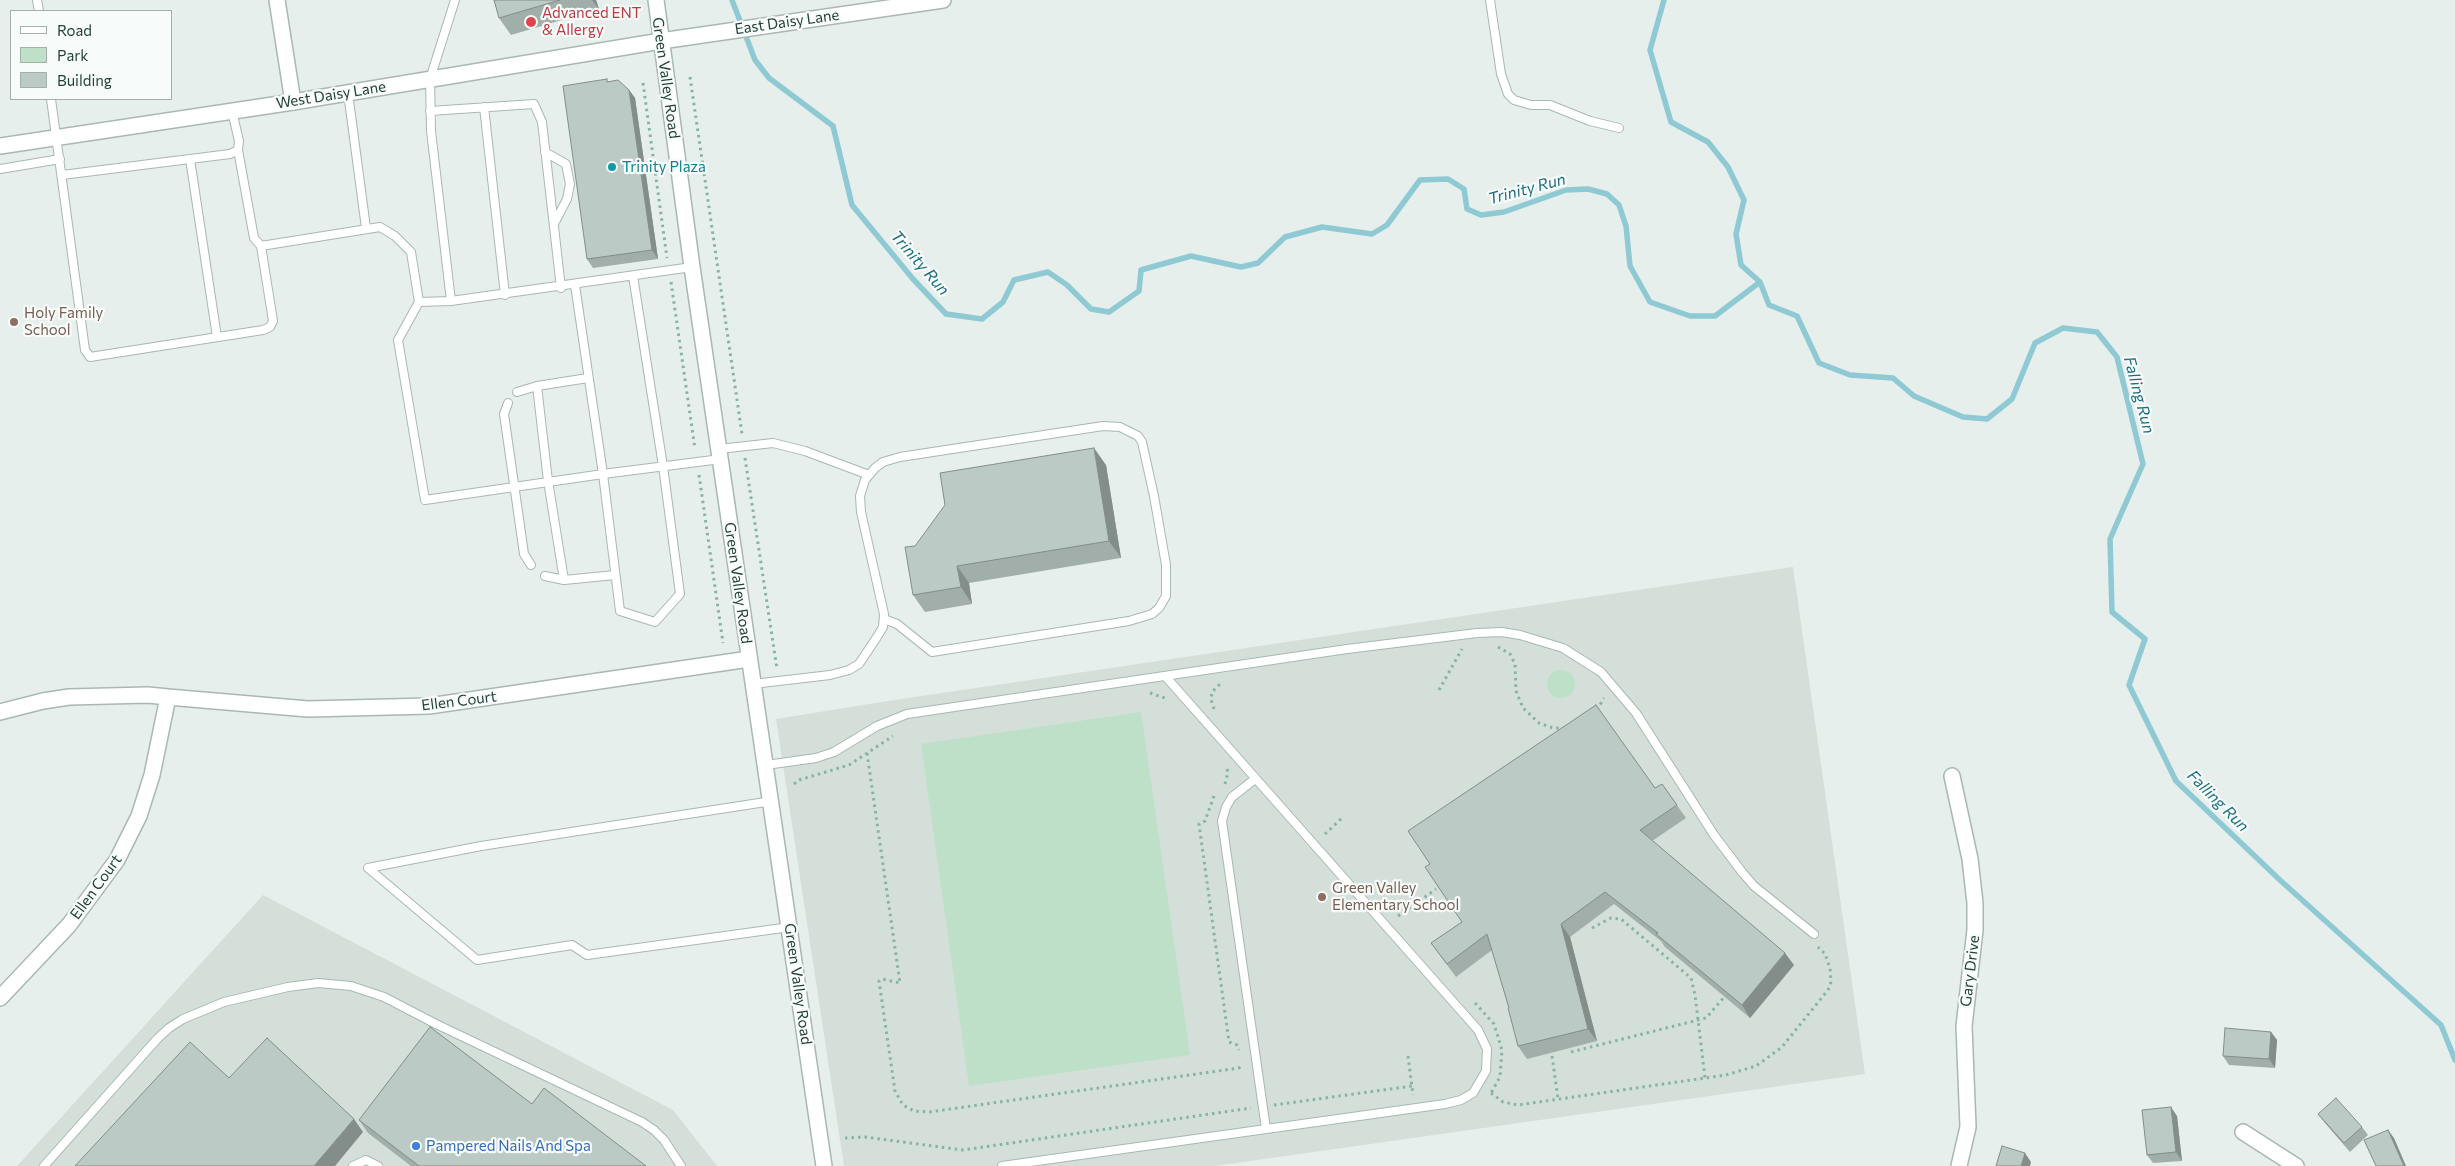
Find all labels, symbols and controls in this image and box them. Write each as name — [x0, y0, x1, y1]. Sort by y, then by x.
place label: Advanced ENT & Allergy — [542, 4, 641, 39]
street label: East Daisy Lane — [733, 6, 841, 38]
legend — [10, 10, 172, 100]
marker: Advanced ENT & Allergy — [524, 15, 538, 29]
street label: Green Valley Road — [649, 16, 683, 140]
text: Road — [57, 21, 92, 39]
text: Park — [57, 46, 88, 64]
text: Building — [57, 71, 112, 89]
street label: West Daisy Lane — [275, 77, 387, 113]
place label: Trinity Plaza — [622, 158, 706, 176]
marker: Trinity Plaza — [606, 161, 618, 173]
water label: Trinity Run — [1486, 169, 1568, 209]
water label: Trinity Run — [887, 227, 953, 299]
place label: Holy Family School — [24, 304, 103, 339]
marker: Holy Family School — [8, 316, 20, 328]
water label: Falling Run — [2119, 354, 2159, 436]
street label: Green Valley Road — [721, 521, 755, 645]
street label: Ellen Court — [420, 687, 498, 715]
water label: Falling Run — [2183, 766, 2253, 836]
street label: Ellen Court — [66, 851, 126, 923]
place label: Green Valley Elementary School — [1332, 879, 1459, 914]
marker: Green Valley Elementary School — [1316, 891, 1328, 903]
street label: Green Valley Road — [781, 922, 815, 1046]
street label: Gary Drive — [1957, 934, 1983, 1008]
place label: Pampered Nails And Spa — [426, 1137, 591, 1155]
marker: Pampered Nails And Spa — [410, 1140, 422, 1152]

